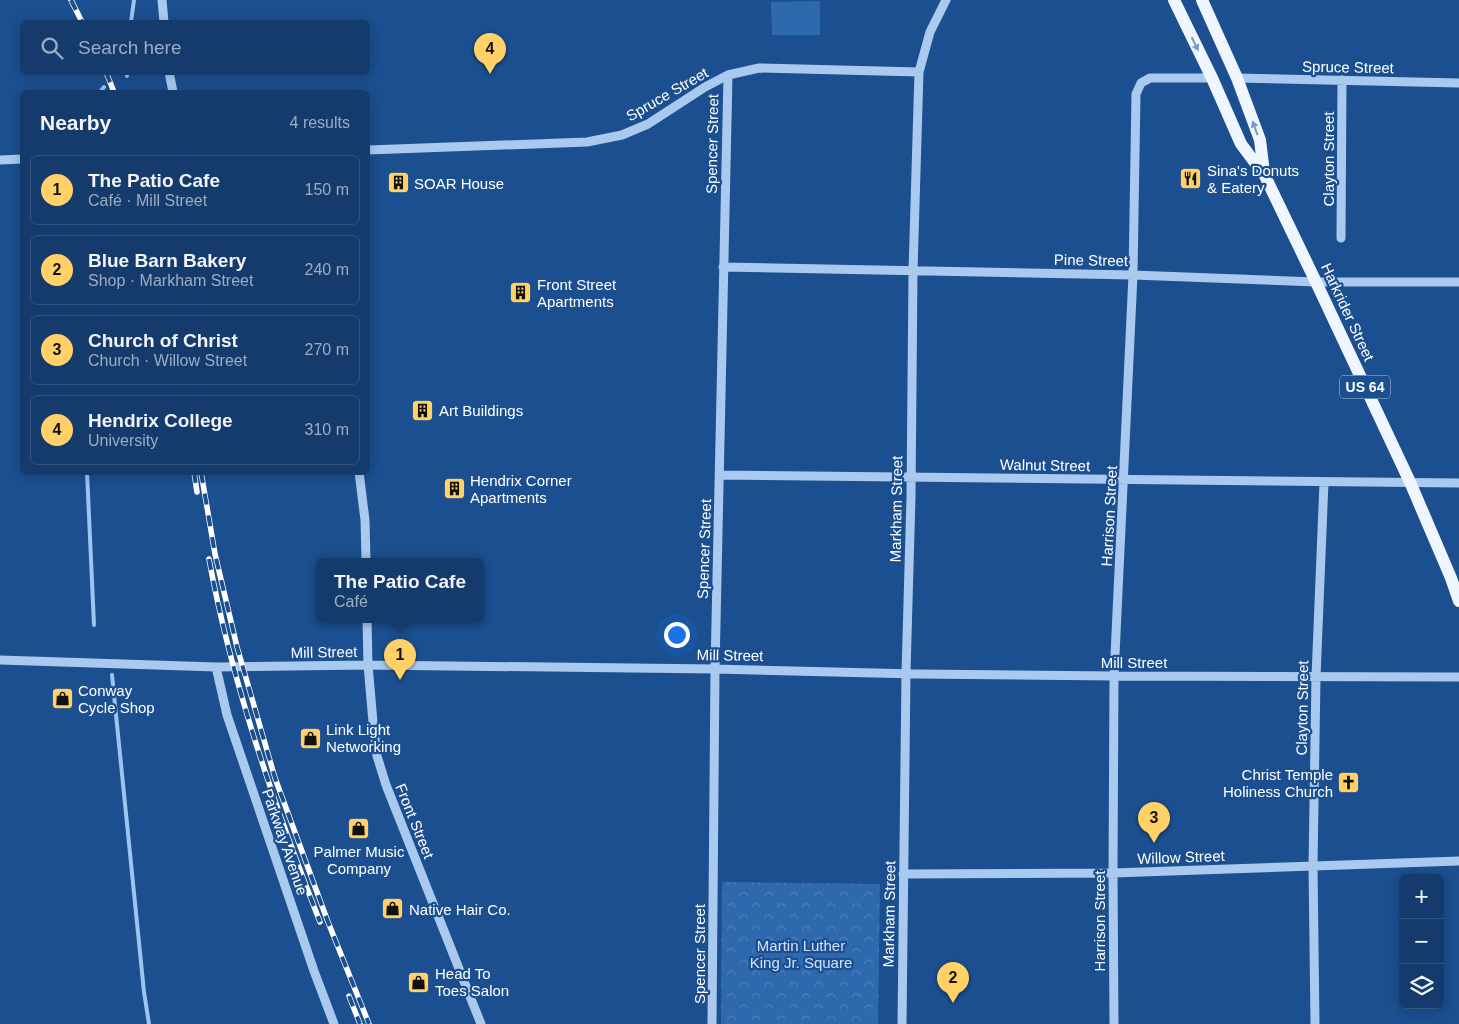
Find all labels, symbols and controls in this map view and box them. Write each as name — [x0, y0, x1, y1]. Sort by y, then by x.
search box — [20, 20, 370, 75]
pin: 4 — [474, 33, 506, 74]
icon: search — [38, 34, 66, 62]
text: Search here — [78, 37, 182, 58]
one-way arrow — [1191, 37, 1199, 51]
street label: Spruce Street — [1302, 58, 1395, 76]
street label: Spruce Street — [623, 63, 712, 124]
street label: Spencer Street — [703, 93, 721, 194]
text: Nearby — [40, 111, 111, 134]
street label: Clayton Street — [1320, 111, 1337, 207]
text: 4 results — [290, 114, 350, 131]
one-way arrow — [1251, 120, 1259, 135]
place label: Sina's Donuts & Eatery — [1207, 162, 1299, 196]
restaurant icon: Sina's Donuts & Eatery — [1179, 167, 1203, 191]
text: The Patio Cafe — [88, 170, 220, 191]
building icon: SOAR House — [386, 171, 410, 195]
place label: SOAR House — [414, 175, 504, 192]
text: 1 — [53, 181, 61, 198]
text: 150 m — [305, 181, 349, 198]
text: Café · Mill Street — [88, 192, 207, 209]
text: Blue Barn Bakery — [88, 250, 246, 271]
street label: Pine Street — [1054, 251, 1129, 269]
street label: Harkrider Street — [1318, 260, 1378, 364]
text: 2 — [53, 261, 61, 278]
text: 240 m — [305, 261, 349, 278]
text: Shop · Markham Street — [88, 272, 253, 289]
place label: Front Street Apartments — [537, 276, 617, 310]
building icon: Front Street Apartments — [509, 281, 533, 305]
text: Church of Christ — [88, 330, 238, 351]
text: 3 — [53, 341, 61, 358]
text: 270 m — [305, 341, 349, 358]
text: Church · Willow Street — [88, 352, 247, 369]
road number: US 64 — [1340, 376, 1390, 398]
building icon: Art Buildings — [411, 398, 435, 422]
place label: Art Buildings — [439, 402, 523, 419]
text: Hendrix College — [88, 410, 233, 431]
text: 4 — [53, 421, 61, 438]
text: 310 m — [305, 421, 349, 438]
text: University — [88, 432, 158, 449]
street label: Markham Street — [887, 455, 905, 562]
street label: Walnut Street — [1000, 456, 1091, 474]
street label: Harrison Street — [1098, 464, 1120, 567]
place label: Hendrix Corner Apartments — [470, 472, 572, 506]
building icon: Hendrix Corner Apartments — [442, 477, 466, 501]
street label: Spencer Street — [694, 498, 714, 599]
popup — [316, 558, 484, 623]
text: The Patio Cafe — [334, 571, 466, 592]
text: Café — [334, 593, 368, 610]
your location — [664, 622, 690, 648]
pin: 1 — [384, 639, 416, 680]
street label: Mill Street — [291, 643, 358, 661]
street label: Mill Street — [697, 646, 764, 664]
street label: Mill Street — [1101, 654, 1168, 671]
street label: Clayton Street — [1293, 660, 1311, 756]
place label: Conway Cycle Shop — [78, 682, 155, 716]
shop icon: Conway Cycle Shop — [50, 687, 74, 711]
place label: Link Light Networking — [326, 721, 401, 755]
shop icon: Link Light Networking — [298, 726, 322, 750]
place label: Christ Temple Holiness Church — [1223, 766, 1333, 800]
church icon: Christ Temple Holiness Church — [1337, 771, 1361, 795]
street label: Front Street — [392, 781, 438, 862]
street label: Parkway Avenue — [259, 787, 311, 897]
pin: 3 — [1138, 802, 1170, 843]
shop icon: Palmer Music Company — [347, 816, 371, 840]
place label: Palmer Music Company — [314, 843, 405, 877]
street label: Willow Street — [1137, 847, 1226, 867]
street label: Markham Street — [880, 860, 898, 967]
street label: Harrison Street — [1091, 870, 1108, 971]
map controls — [1399, 874, 1444, 1009]
button: + — [1399, 874, 1444, 919]
shop icon: Native Hair Co. — [381, 897, 405, 921]
place label: Native Hair Co. — [409, 901, 511, 918]
street label: Spencer Street — [691, 903, 708, 1004]
button: − — [1399, 919, 1444, 964]
park label: Martin Luther King Jr. Square — [750, 937, 852, 971]
pin: 2 — [937, 962, 969, 1003]
button: layers — [1399, 964, 1444, 1009]
place label: Head To Toes Salon — [435, 965, 509, 999]
shop icon: Head To Toes Salon — [407, 970, 431, 994]

